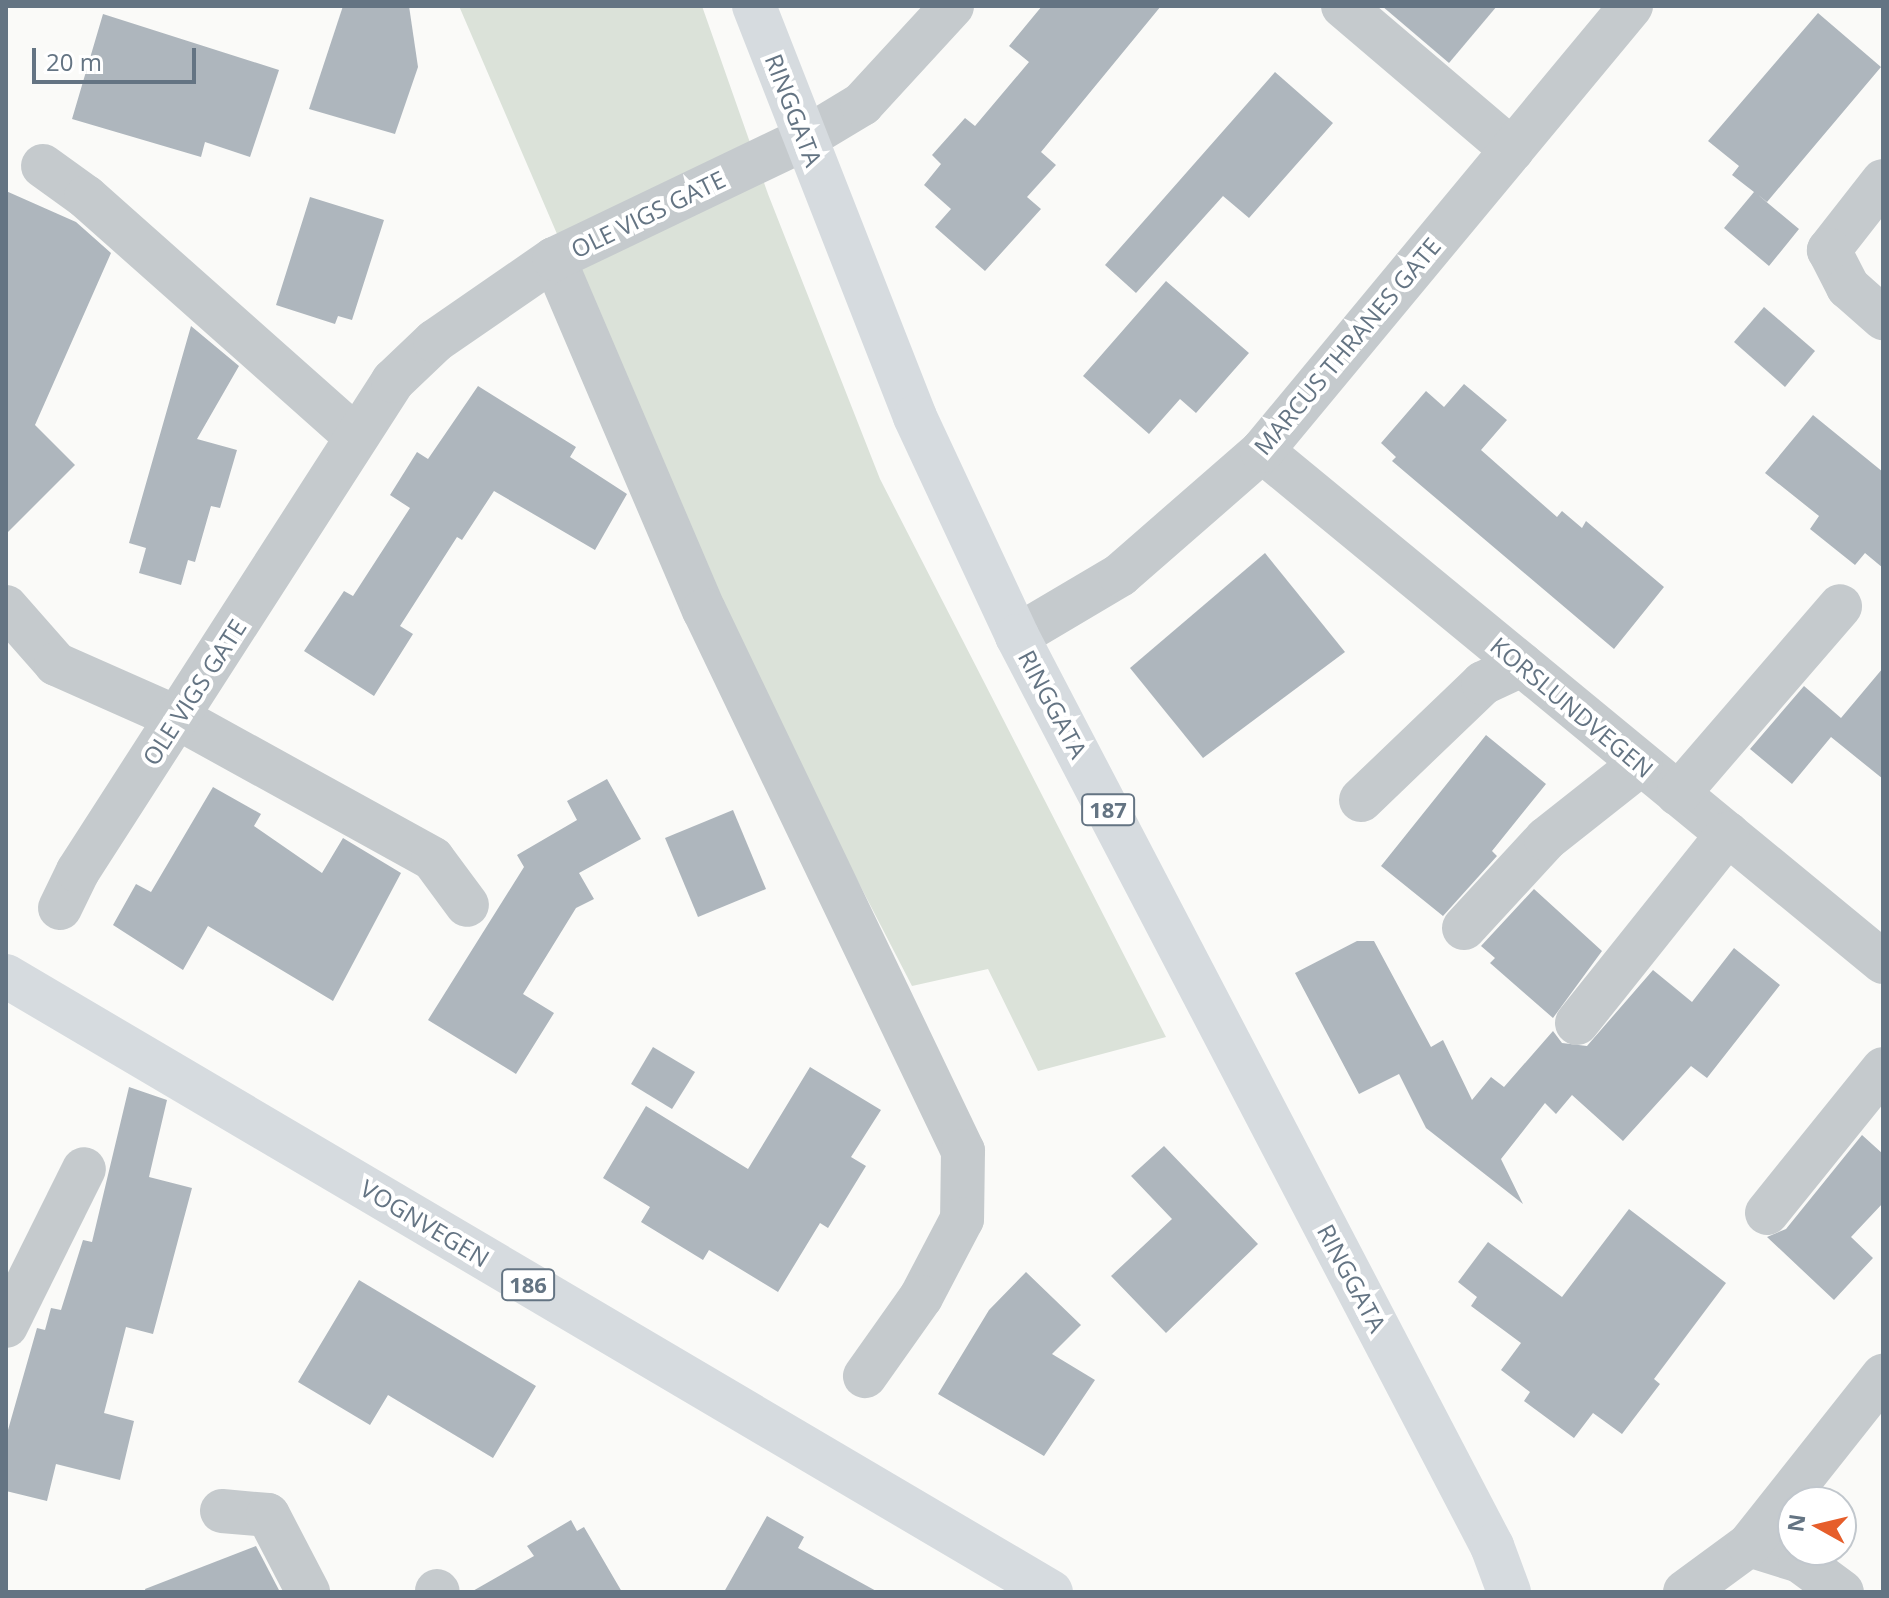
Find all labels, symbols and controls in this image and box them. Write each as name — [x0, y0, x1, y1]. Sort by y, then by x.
scale bar — [36, 32, 200, 82]
text: 20 m — [46, 45, 102, 78]
street label: RINGGATA — [759, 50, 829, 170]
street label: OLE VIGS GATE — [566, 164, 730, 264]
street label: MARCUS THRANES GATE — [1248, 232, 1446, 460]
street label: OLE VIGS GATE — [136, 614, 252, 770]
street label: KORSLUNDVEGEN — [1485, 631, 1659, 783]
street label: RINGGATA — [1013, 645, 1093, 763]
road number: 187 — [1080, 792, 1136, 828]
street label: VOGNVEGEN — [355, 1173, 495, 1273]
street label: RINGGATA — [1312, 1219, 1392, 1337]
road number: 186 — [500, 1267, 556, 1303]
north arrow — [1777, 1486, 1857, 1566]
text: N — [1779, 1512, 1811, 1534]

